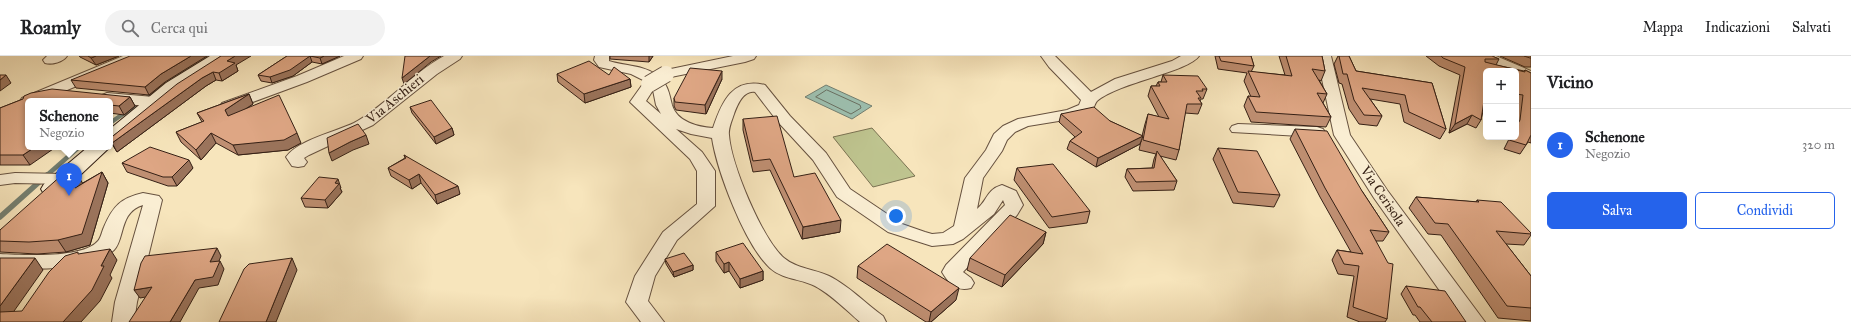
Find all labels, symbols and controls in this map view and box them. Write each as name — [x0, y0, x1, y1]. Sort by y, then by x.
search box — [105, 10, 385, 46]
text: Roamly — [20, 16, 81, 39]
icon: search — [119, 17, 141, 39]
text: Cerca qui — [151, 19, 208, 37]
text: Mappa — [1643, 19, 1683, 36]
text: Indicazioni — [1705, 19, 1770, 36]
text: Salvati — [1792, 19, 1831, 36]
map controls — [1483, 68, 1519, 140]
button: + — [1483, 68, 1519, 104]
street label: Via Aschieri — [362, 70, 427, 128]
text: Vicino — [1547, 72, 1593, 93]
popup — [25, 98, 113, 150]
button: − — [1483, 104, 1519, 140]
text: Schenone — [39, 107, 99, 125]
text: Negozio — [39, 125, 84, 141]
text: Schenone — [1585, 128, 1645, 146]
text: 1 — [1557, 137, 1563, 153]
text: 320 m — [1802, 137, 1835, 153]
text: Negozio — [1585, 146, 1630, 162]
street label: Via Cerisola — [1356, 162, 1409, 229]
pin: 1 — [56, 163, 82, 196]
button: Salva — [1547, 192, 1687, 229]
button: Condividi — [1695, 192, 1835, 229]
your location — [886, 206, 906, 226]

